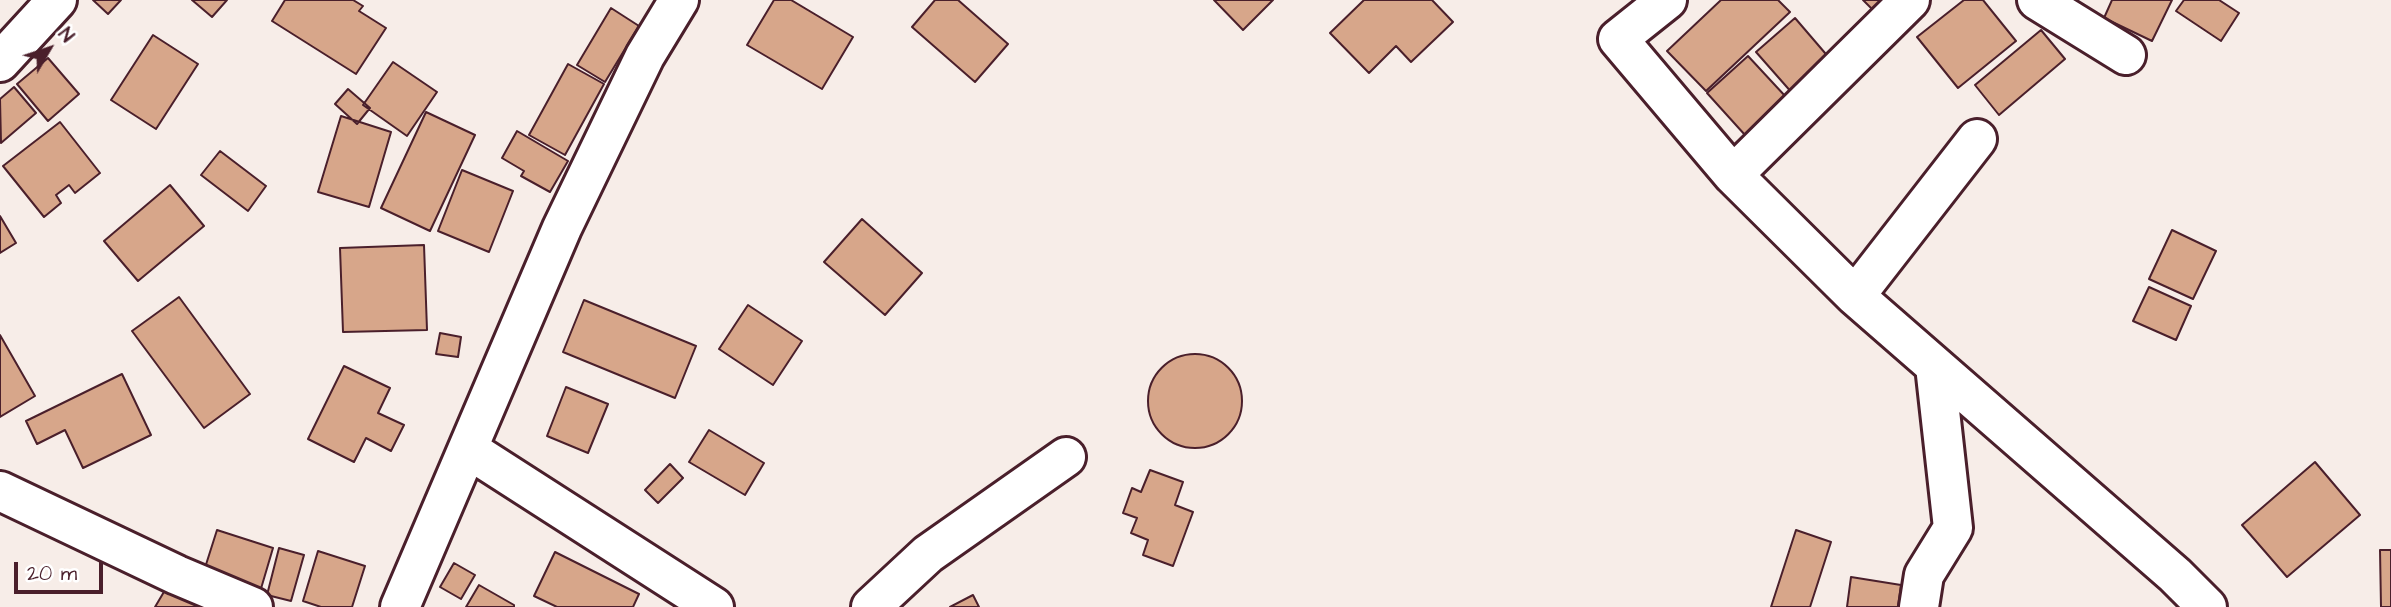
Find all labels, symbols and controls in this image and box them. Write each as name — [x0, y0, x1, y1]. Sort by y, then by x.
north arrow — [14, 14, 84, 84]
text: N — [51, 22, 80, 49]
scale bar — [18, 548, 107, 592]
text: 20 m — [27, 559, 77, 588]

